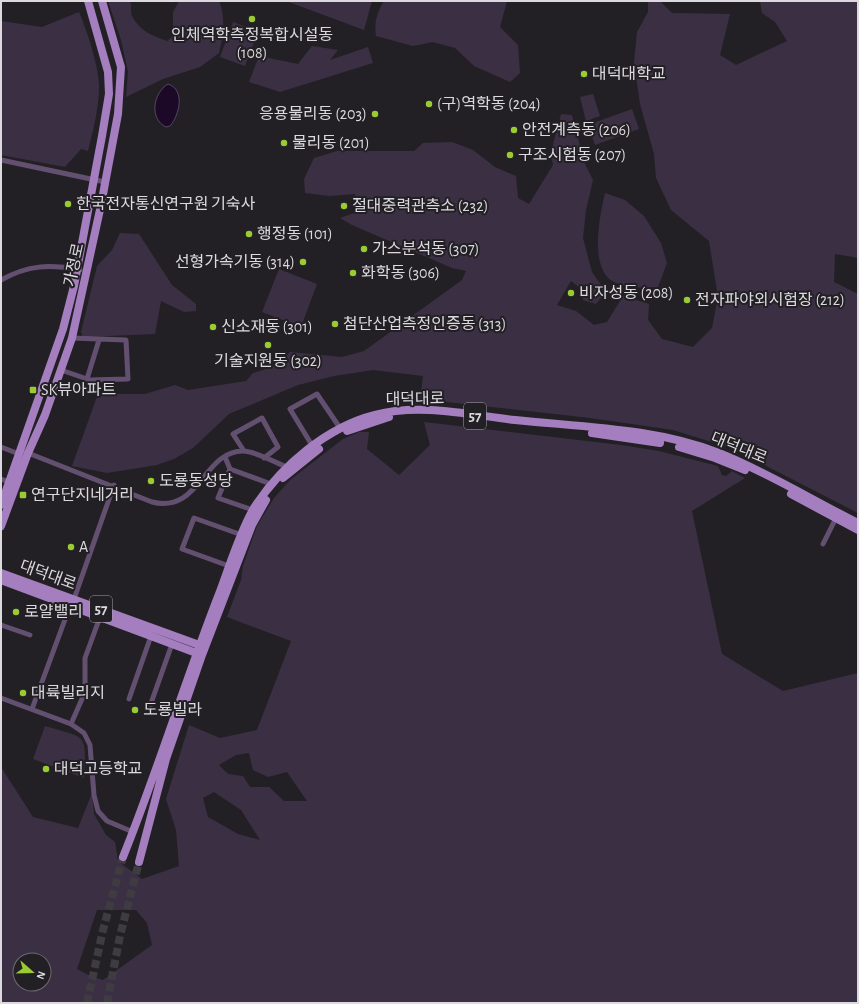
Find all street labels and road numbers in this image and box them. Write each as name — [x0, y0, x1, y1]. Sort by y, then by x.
street label: 가정로 — [62, 241, 86, 288]
street label: 대덕대로 — [385, 390, 445, 408]
road number: 57 — [464, 403, 486, 429]
street label: 대덕대로 — [709, 430, 770, 467]
street label: 대덕대로 — [18, 557, 79, 593]
road number: 57 — [90, 596, 112, 622]

